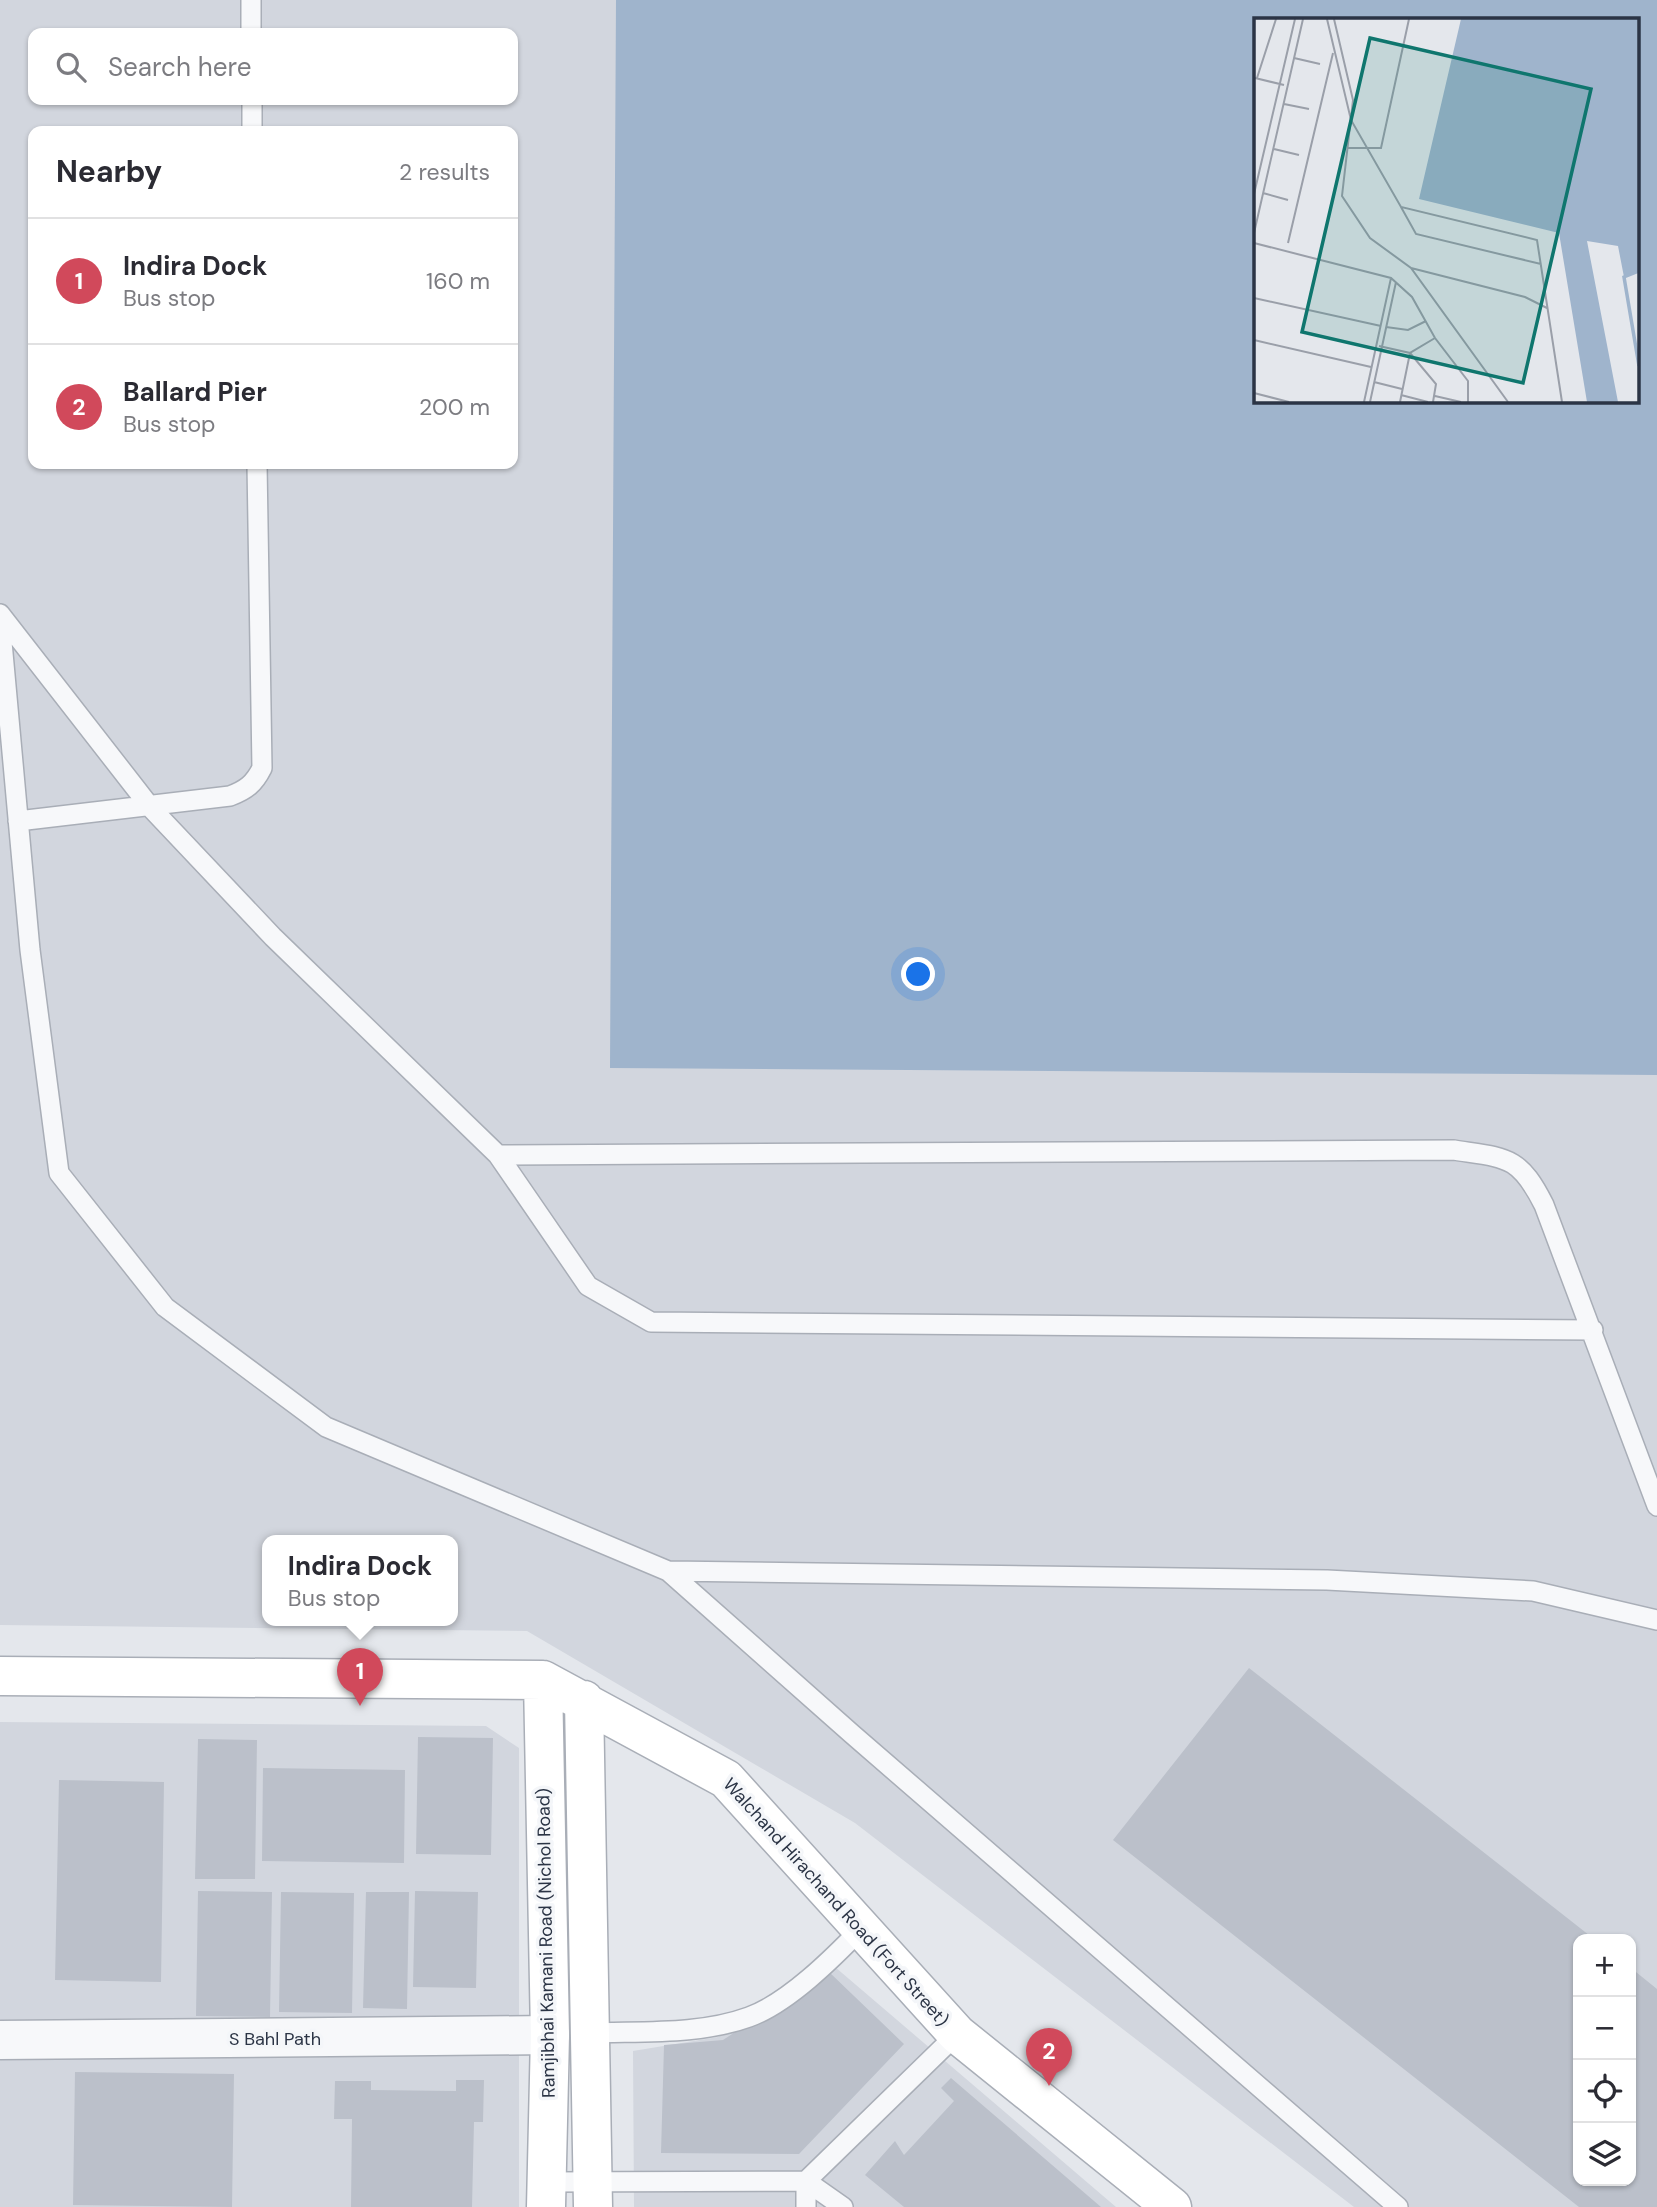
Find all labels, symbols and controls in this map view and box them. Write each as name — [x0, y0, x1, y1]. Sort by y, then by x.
inset map — [1254, 18, 1640, 402]
search box — [28, 28, 518, 105]
icon: search — [52, 48, 90, 86]
text: Search here — [108, 50, 251, 84]
text: Nearby — [56, 152, 162, 191]
text: 2 results — [399, 157, 490, 187]
text: Indira Dock — [123, 249, 267, 283]
text: 1 — [75, 266, 83, 296]
text: 160 m — [426, 266, 490, 296]
text: Bus stop — [123, 283, 215, 313]
text: Ballard Pier — [123, 375, 267, 409]
text: 2 — [72, 392, 86, 422]
text: 200 m — [419, 392, 490, 422]
text: Bus stop — [123, 409, 215, 439]
your location — [901, 957, 935, 991]
popup — [262, 1535, 458, 1626]
text: Indira Dock — [288, 1549, 432, 1583]
text: Bus stop — [288, 1583, 380, 1613]
pin: 1 — [337, 1648, 383, 1706]
street label: Walchand Hirachand Road (Fort Street) — [718, 1773, 954, 2031]
street label: Ramjibhai Kamani Road (Nichol Road) — [531, 1788, 561, 2098]
map controls — [1573, 1934, 1636, 2186]
button: + — [1573, 1934, 1636, 1997]
button: − — [1573, 1997, 1636, 2060]
street label: S Bahl Path — [229, 2027, 321, 2051]
pin: 2 — [1026, 2028, 1072, 2086]
button: locate — [1573, 2060, 1636, 2123]
button: layers — [1573, 2123, 1636, 2186]

